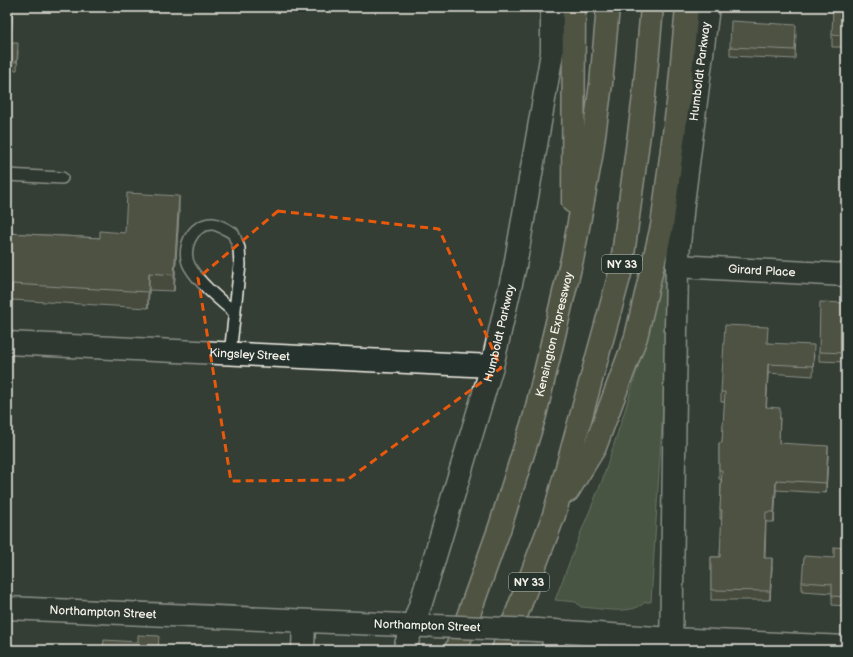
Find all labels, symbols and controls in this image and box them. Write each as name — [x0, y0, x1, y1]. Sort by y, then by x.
street label: Humboldt Parkway — [686, 20, 714, 122]
road number: NY 33 — [602, 255, 642, 273]
street label: Girard Place — [728, 261, 796, 280]
street label: Kensington Expressway — [532, 270, 576, 398]
street label: Humboldt Parkway — [480, 282, 518, 384]
street label: Kingsley Street — [209, 345, 291, 364]
road number: NY 33 — [509, 573, 549, 591]
street label: Northampton Street — [49, 602, 157, 622]
street label: Northampton Street — [373, 617, 481, 635]

